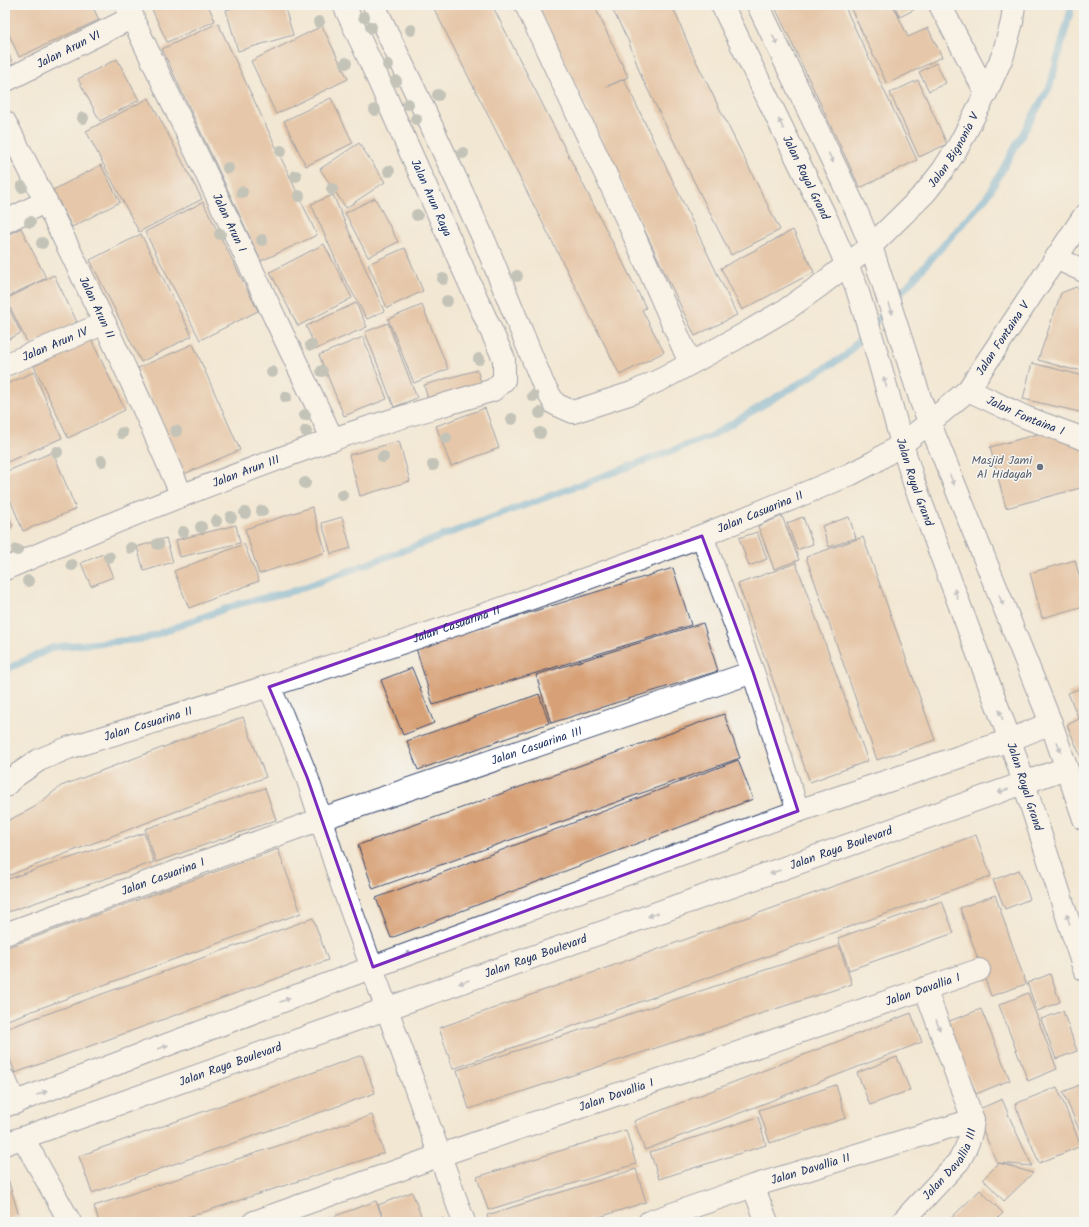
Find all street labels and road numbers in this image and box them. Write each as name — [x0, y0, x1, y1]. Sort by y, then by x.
street label: Jalan Arun VI — [33, 25, 104, 73]
street label: Jalan Bignonia V — [923, 108, 985, 192]
street label: Jalan Royal Grand — [778, 132, 835, 224]
street label: Jalan Arun Raya — [405, 156, 457, 240]
street label: Jalan Arun I — [207, 190, 252, 255]
street label: Jalan Arun II — [74, 273, 120, 342]
street label: Jalan Fontaina V — [971, 296, 1035, 379]
street label: Jalan Arun IV — [19, 321, 92, 366]
street label: Jalan Fontaina I — [983, 391, 1067, 440]
street label: Jalan Royal Grand — [891, 436, 939, 530]
street label: Jalan Arun III — [209, 450, 282, 492]
street label: Jalan Casuarina II — [714, 485, 806, 538]
street label: Jalan Casuarina II — [410, 600, 503, 648]
street label: Jalan Casuarina II — [101, 701, 195, 746]
street label: Jalan Casuarina III — [488, 721, 585, 770]
street label: Jalan Royal Grand — [1002, 740, 1049, 834]
street label: Jalan Raya Boulevard — [787, 820, 896, 875]
street label: Jalan Casuarina I — [118, 852, 208, 901]
street label: Jalan Raya Boulevard — [482, 929, 591, 983]
street label: Jalan Davallia I — [883, 968, 963, 1011]
street label: Jalan Raya Boulevard — [176, 1037, 285, 1091]
street label: Jalan Davallia I — [576, 1073, 657, 1116]
street label: Jalan Davallia III — [918, 1126, 981, 1204]
street label: Jalan Davallia II — [768, 1148, 853, 1190]

